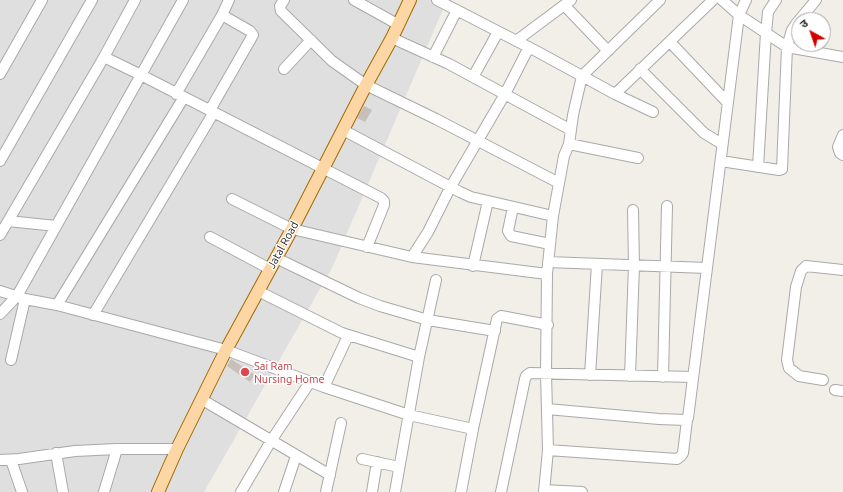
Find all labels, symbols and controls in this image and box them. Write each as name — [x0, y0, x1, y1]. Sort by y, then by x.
north arrow — [791, 12, 831, 52]
text: उ — [798, 17, 810, 30]
street label: Jatal Road — [265, 219, 301, 271]
place label: Sai Ram Nursing Home — [254, 359, 325, 385]
marker: Sai Ram Nursing Home — [239, 366, 251, 378]

